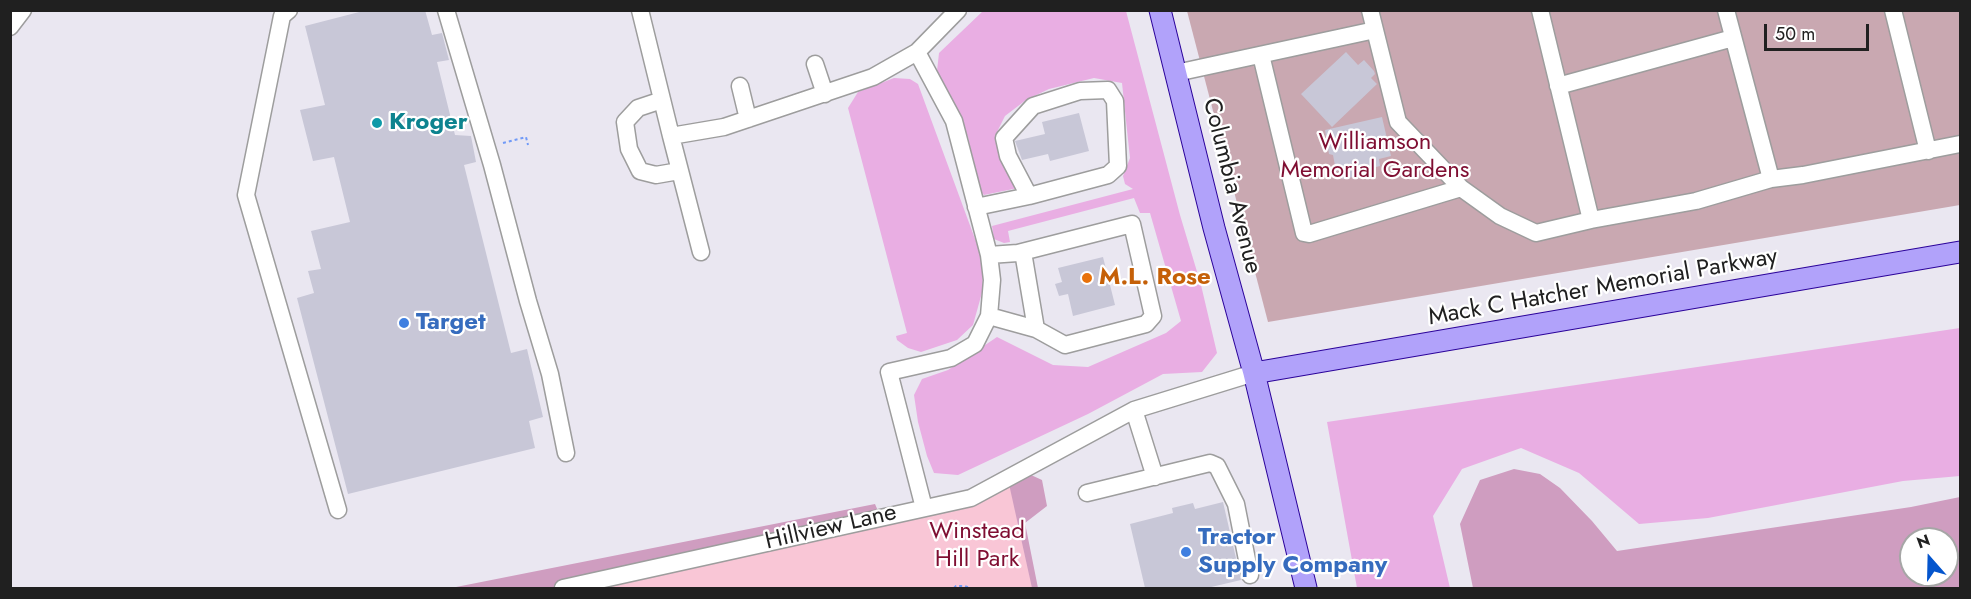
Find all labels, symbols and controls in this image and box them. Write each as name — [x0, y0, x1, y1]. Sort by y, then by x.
scale bar — [1767, 12, 1872, 50]
text: 50 m — [1775, 21, 1815, 47]
street label: Columbia Avenue — [1195, 95, 1267, 277]
place label: Kroger — [389, 109, 468, 137]
marker: Kroger — [370, 116, 384, 130]
park label: Williamson Memorial Gardens — [1280, 129, 1470, 185]
street label: Mack C Hatcher Memorial Parkway — [1426, 243, 1780, 333]
place label: M.L. Rose — [1099, 264, 1211, 292]
marker: M.L. Rose — [1080, 271, 1094, 285]
place label: Target — [416, 309, 486, 337]
marker: Target — [397, 316, 411, 330]
street label: Hillview Lane — [762, 499, 900, 557]
park label: Winstead Hill Park — [929, 518, 1025, 574]
place label: Tractor Supply Company — [1198, 524, 1387, 580]
north arrow — [1899, 527, 1959, 587]
text: N — [1913, 529, 1933, 554]
marker: Tractor Supply Company — [1179, 545, 1193, 559]

